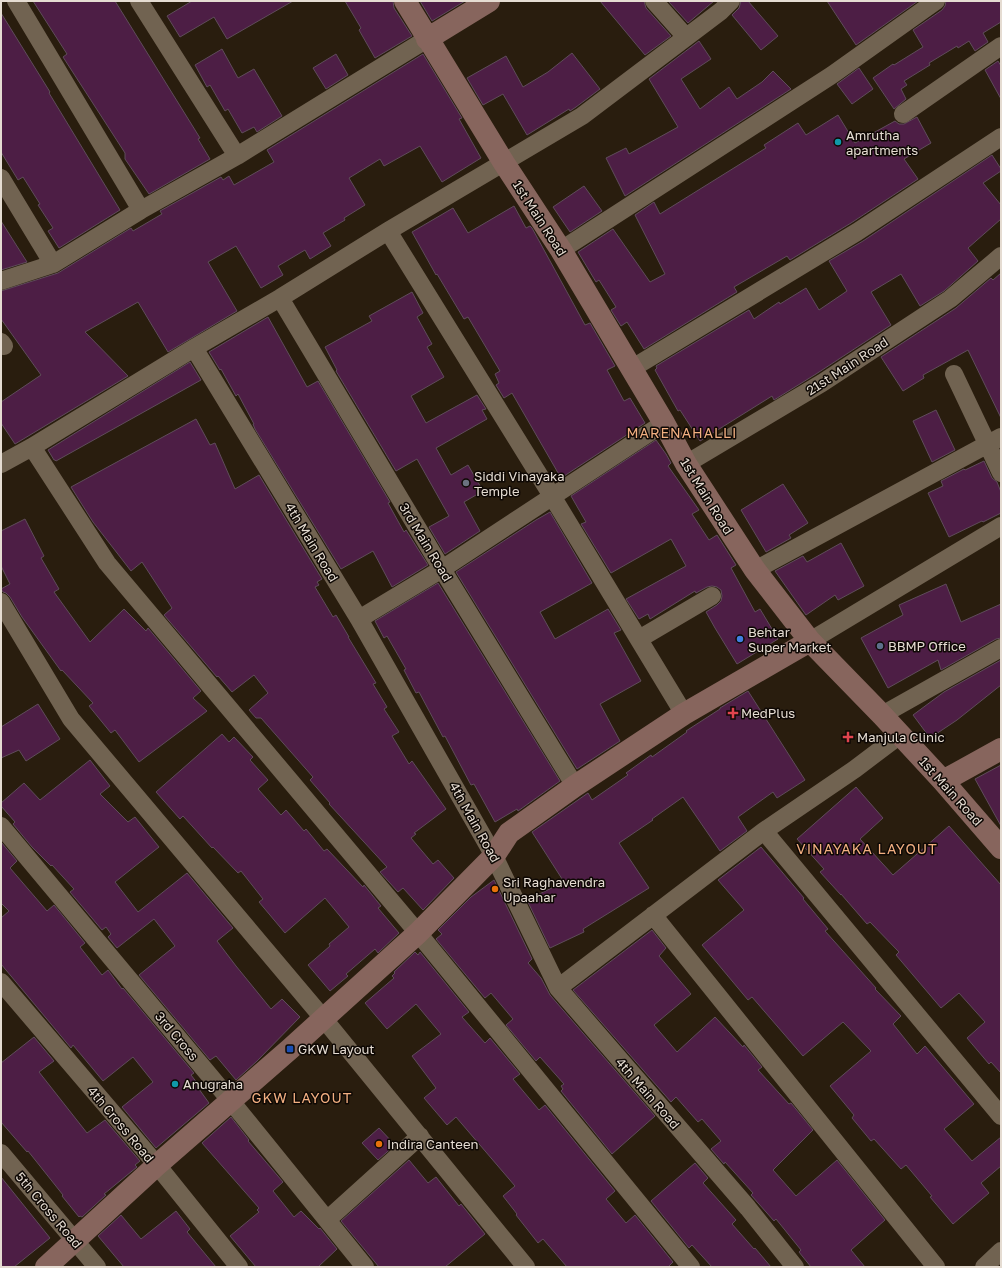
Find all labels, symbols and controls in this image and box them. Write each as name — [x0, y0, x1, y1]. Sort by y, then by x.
place label: Amrutha apartments — [846, 127, 918, 158]
marker: Amrutha apartments — [833, 137, 843, 147]
street label: 1st Main Road — [510, 177, 570, 259]
street label: 21st Main Road — [803, 334, 891, 398]
district label: MARENAHALLI — [627, 424, 737, 441]
street label: 1st Main Road — [677, 455, 737, 537]
place label: Siddi Vinayaka Temple — [474, 468, 565, 499]
marker: Siddi Vinayaka Temple — [461, 478, 471, 488]
street label: 4th Main Road — [282, 500, 342, 584]
street label: 3rd Main Road — [396, 500, 456, 584]
place label: Behtar Super Market — [748, 624, 831, 655]
marker: Behtar Super Market — [735, 634, 745, 644]
place label: BBMP Office — [888, 638, 966, 654]
marker: BBMP Office — [875, 641, 885, 651]
place label: MedPlus — [741, 705, 795, 721]
marker: MedPlus — [728, 708, 738, 718]
place label: Manjula Clinic — [857, 729, 945, 745]
marker: Manjula Clinic — [842, 731, 854, 743]
street label: 1st Main Road — [916, 753, 986, 829]
street label: 4th Main Road — [446, 779, 504, 865]
district label: VINAYAKA LAYOUT — [796, 840, 938, 857]
place label: Sri Raghavendra Upaahar — [503, 874, 605, 905]
marker: Sri Raghavendra Upaahar — [490, 884, 500, 894]
street label: 3rd Cross — [152, 1008, 202, 1064]
place label: GKW Layout — [298, 1041, 375, 1057]
marker: GKW Layout — [285, 1044, 295, 1054]
street label: 4th Main Road — [613, 1054, 683, 1132]
place label: Anugraha — [183, 1076, 243, 1092]
marker: Anugraha — [170, 1079, 180, 1089]
street label: 4th Cross Road — [84, 1083, 158, 1165]
district label: GKW LAYOUT — [252, 1089, 352, 1106]
place label: Indira Canteen — [387, 1136, 478, 1152]
marker: Indira Canteen — [374, 1139, 384, 1149]
street label: 5th Cross Road — [13, 1169, 85, 1251]

